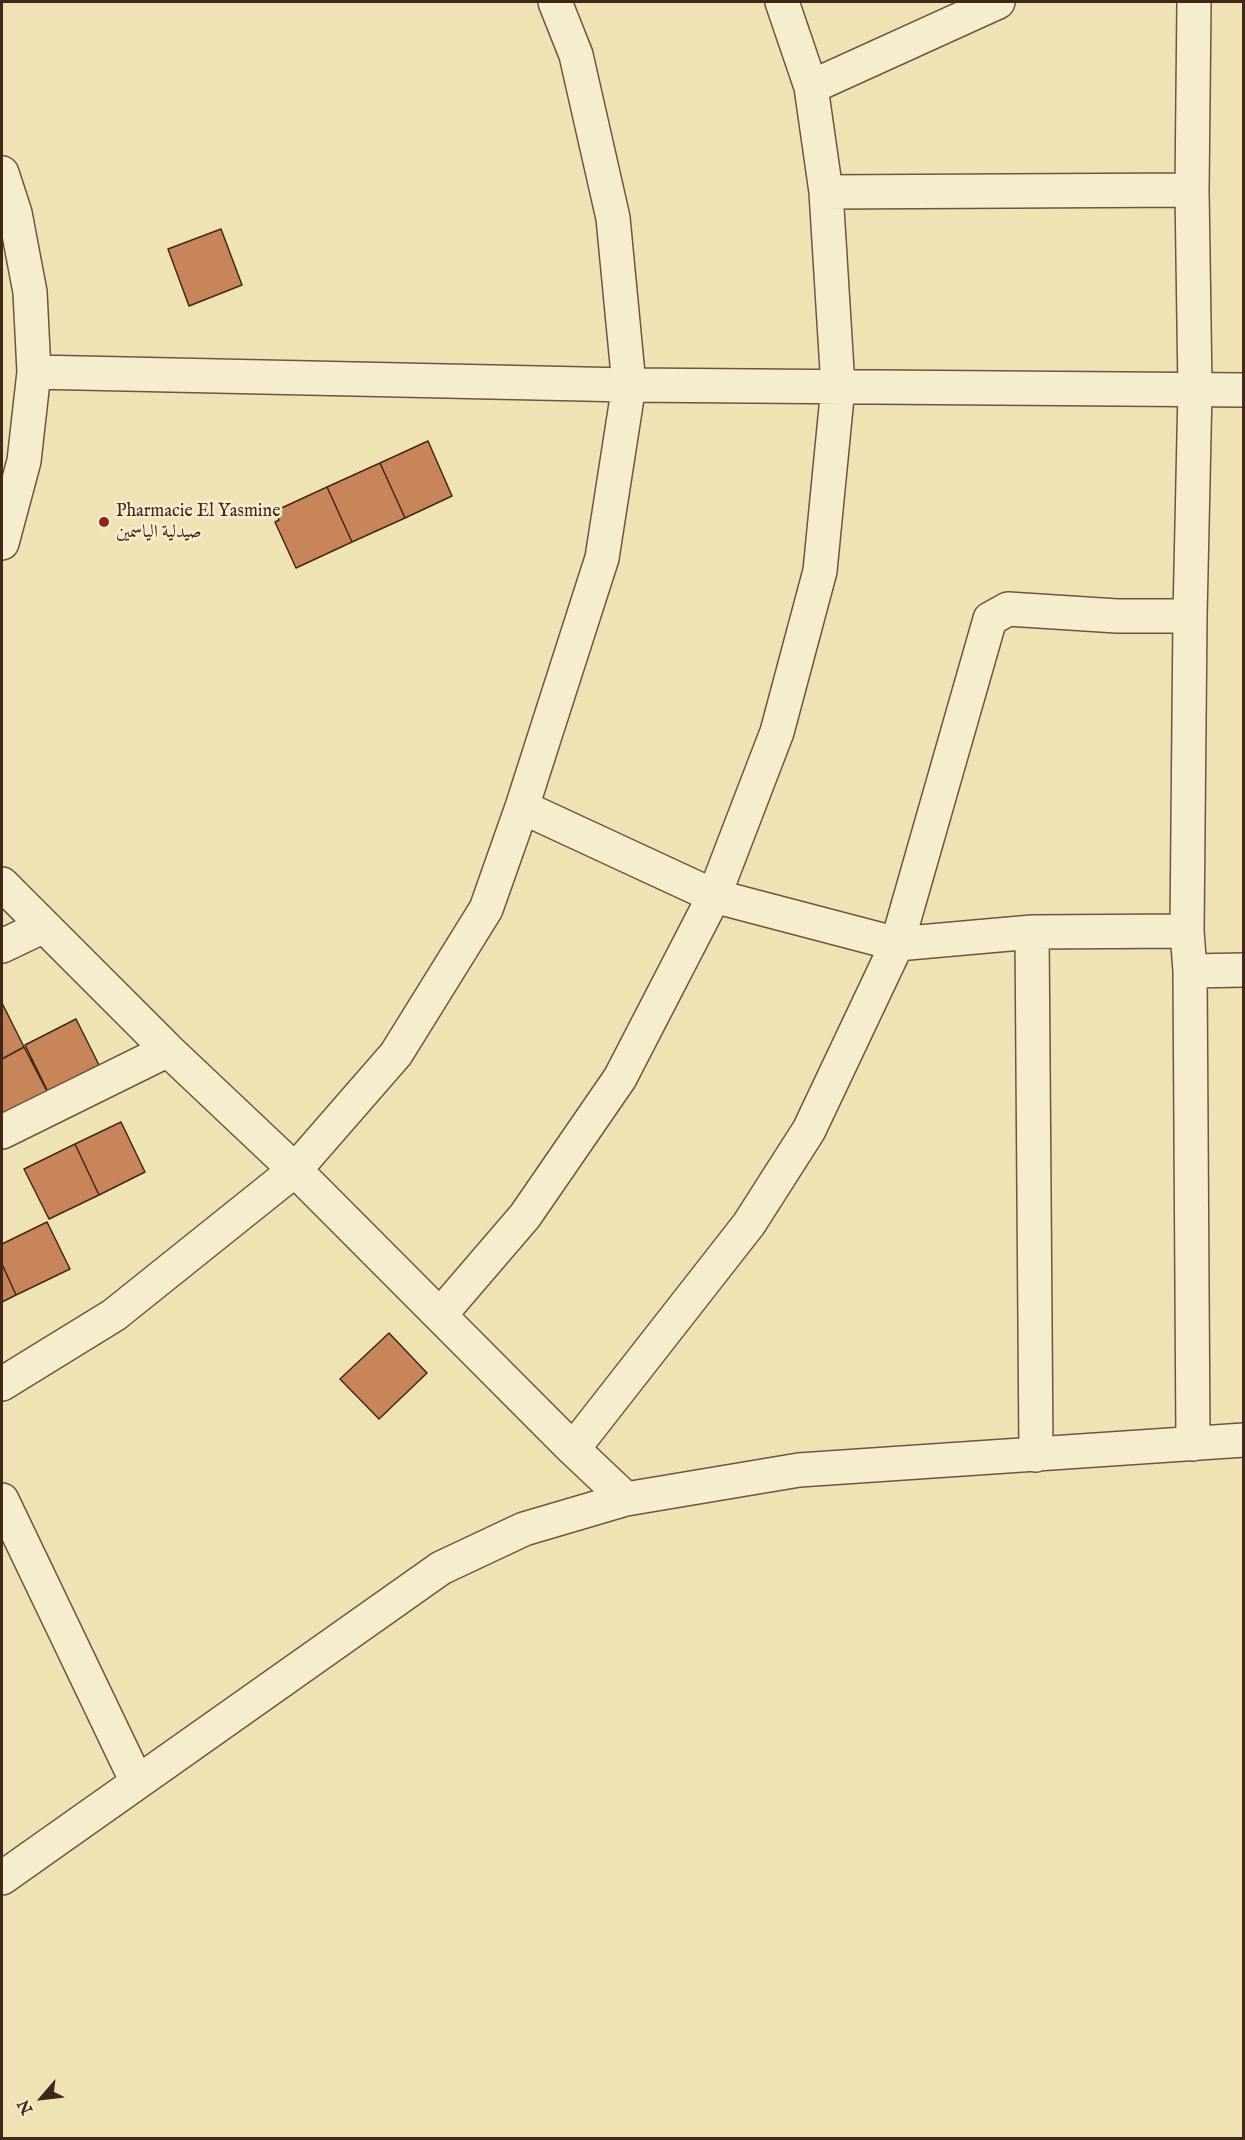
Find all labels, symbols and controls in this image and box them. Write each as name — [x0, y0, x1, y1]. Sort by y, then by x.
place label: Pharmacie El Yasmine صيدلية الياسمين — [116, 501, 280, 544]
marker: Pharmacie El Yasmine صيدلية الياسمين — [97, 515, 111, 529]
north arrow — [12, 2068, 72, 2128]
text: N — [14, 2096, 38, 2117]

